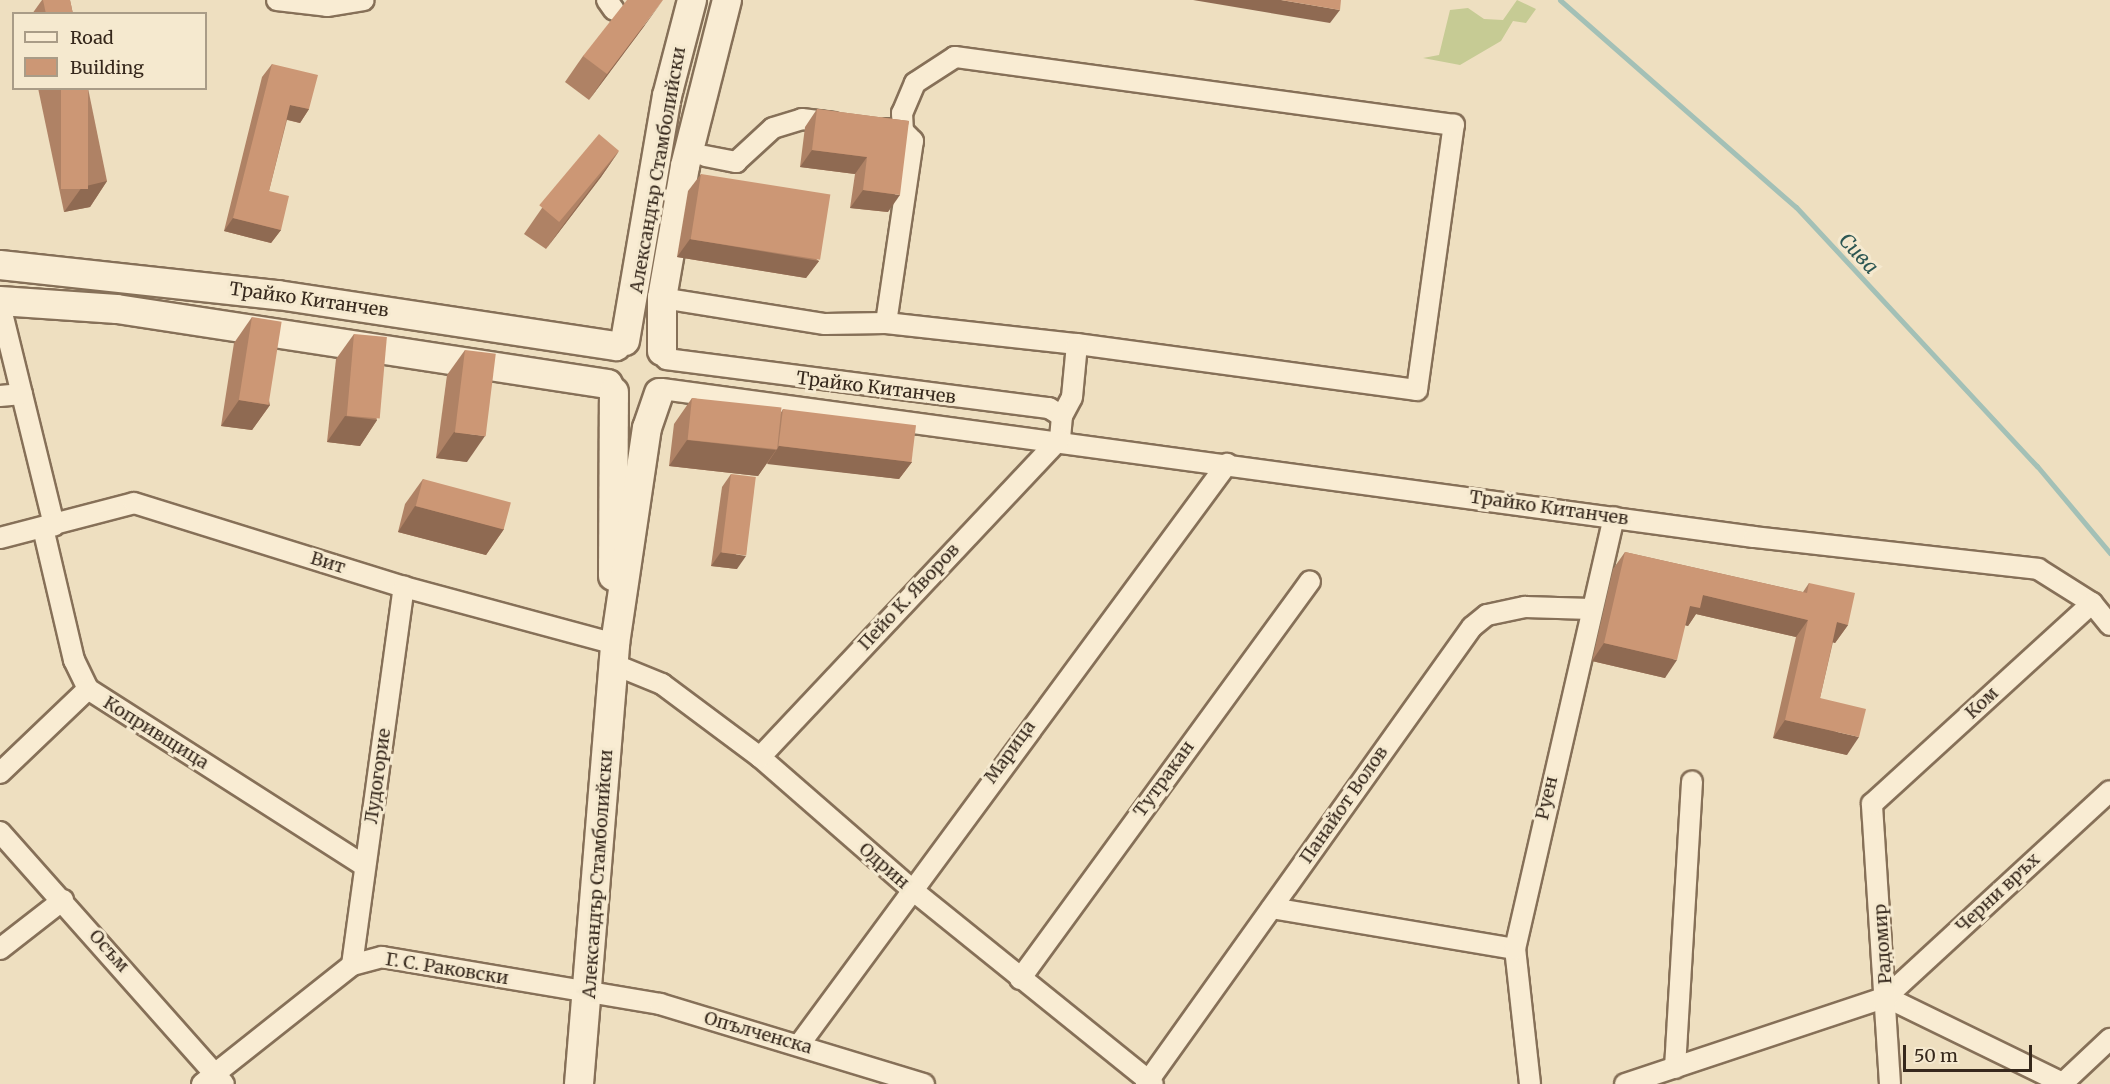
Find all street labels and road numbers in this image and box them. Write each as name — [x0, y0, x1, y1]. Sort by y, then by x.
street label: Александър Стамболийски — [626, 45, 690, 295]
street label: Трайко Китанчев — [228, 278, 390, 322]
street label: Трайко Китанчев — [795, 368, 957, 408]
street label: Трайко Китанчев — [1468, 486, 1630, 530]
street label: Пейо К. Яворов — [854, 539, 964, 655]
street label: Вит — [308, 548, 348, 578]
street label: Ком — [1961, 682, 2003, 724]
street label: Копривщица — [99, 692, 213, 774]
street label: Марица — [980, 716, 1040, 788]
street label: Лудогорие — [361, 727, 395, 825]
street label: Тутракан — [1129, 737, 1199, 821]
street label: Панайот Волов — [1296, 742, 1392, 868]
street label: Александър Стамболийски — [579, 749, 617, 999]
street label: Руен — [1532, 774, 1562, 822]
street label: Одрин — [854, 838, 914, 894]
street label: Черни връх — [1952, 849, 2044, 937]
street label: Радомир — [1869, 903, 1897, 985]
street label: Осъм — [84, 925, 134, 977]
street label: Г. С. Раковски — [384, 949, 510, 989]
street label: Опълченска — [702, 1007, 814, 1059]

